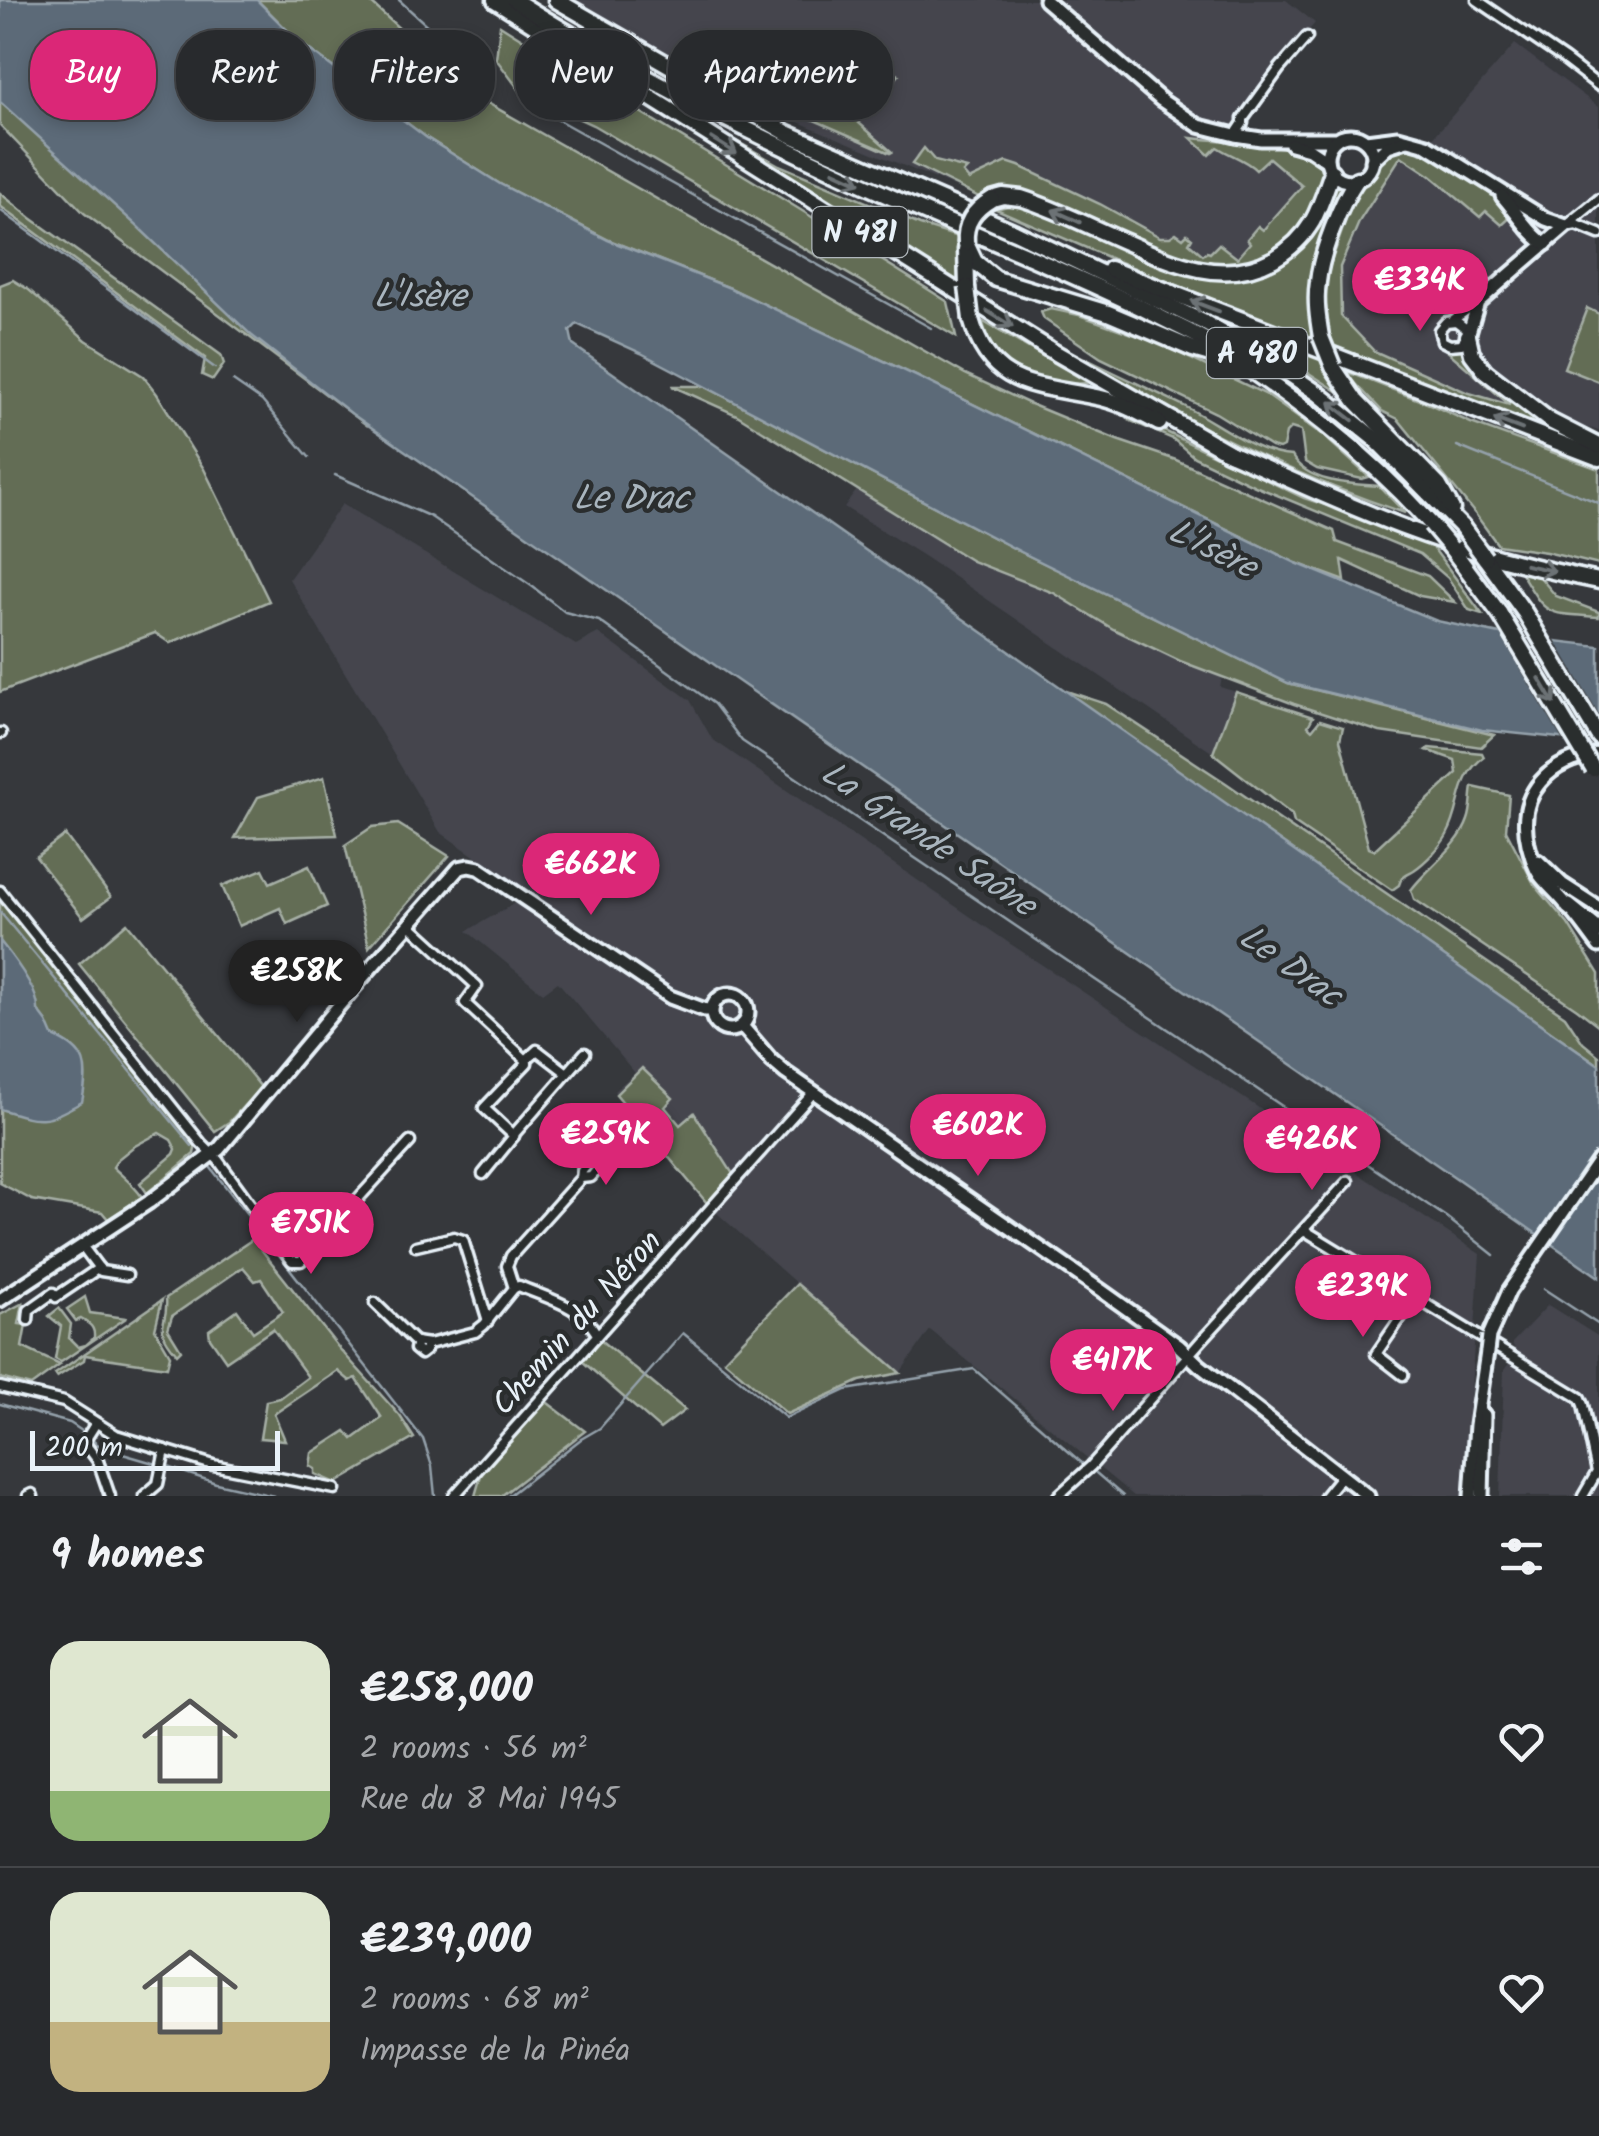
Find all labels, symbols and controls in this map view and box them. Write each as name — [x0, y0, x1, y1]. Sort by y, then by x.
chip: Buy — [30, 30, 156, 120]
chip: Rent — [176, 30, 314, 120]
chip: Filters — [334, 30, 495, 120]
chip: New — [515, 30, 648, 120]
chip: Apartment — [668, 30, 893, 120]
one-way arrow — [710, 136, 738, 157]
one-way arrow — [831, 169, 861, 188]
one-way arrow — [1051, 206, 1082, 224]
road number: N 481 — [812, 207, 908, 257]
pin: €334K — [1350, 249, 1490, 334]
text: €334K — [1374, 256, 1466, 307]
water label: L'Isère — [374, 270, 470, 326]
one-way arrow — [1190, 295, 1221, 313]
one-way arrow — [985, 309, 1014, 329]
road number: A 480 — [1207, 328, 1307, 378]
one-way arrow — [1328, 401, 1355, 422]
one-way arrow — [1493, 414, 1524, 432]
water label: Le Drac — [573, 472, 692, 528]
water label: L'Isère — [1158, 505, 1268, 598]
one-way arrow — [1523, 560, 1555, 579]
one-way arrow — [1537, 676, 1557, 705]
water label: La Grande Saône — [808, 747, 1049, 935]
pin: €662K — [521, 833, 661, 918]
text: €662K — [545, 840, 637, 891]
water label: Le Drac — [1226, 912, 1355, 1025]
pin: €258K — [227, 940, 367, 1025]
text: €258K — [250, 947, 344, 998]
pin: €602K — [908, 1094, 1048, 1179]
text: €602K — [932, 1101, 1024, 1152]
pin: €259K — [536, 1103, 676, 1188]
pin: €426K — [1242, 1108, 1382, 1193]
text: €259K — [561, 1110, 651, 1161]
text: €426K — [1266, 1115, 1359, 1166]
pin: €751K — [241, 1192, 381, 1277]
text: €751K — [271, 1199, 351, 1250]
street label: Chemin du Néron — [480, 1219, 676, 1428]
pin: €239K — [1293, 1255, 1433, 1340]
text: €239K — [1317, 1262, 1409, 1313]
pin: €417K — [1043, 1329, 1183, 1414]
text: €417K — [1072, 1336, 1154, 1387]
scale bar — [30, 1426, 280, 1470]
text: 200 m — [45, 1426, 123, 1471]
text: 9 homes — [50, 1523, 205, 1590]
icon: filters — [1494, 1529, 1549, 1584]
text: €258,000 — [360, 1657, 533, 1724]
icon: home — [130, 1681, 250, 1801]
icon: heart — [1494, 1714, 1549, 1769]
text: 2 rooms · 56 m² — [360, 1724, 587, 1775]
text: Rue du 8 Mai 1945 — [360, 1775, 619, 1826]
text: €239,000 — [360, 1908, 531, 1975]
icon: home — [130, 1932, 250, 2052]
icon: heart — [1494, 1965, 1549, 2020]
text: 2 rooms · 68 m² — [360, 1975, 589, 2026]
text: Impasse de la Pinéa — [360, 2026, 630, 2077]

